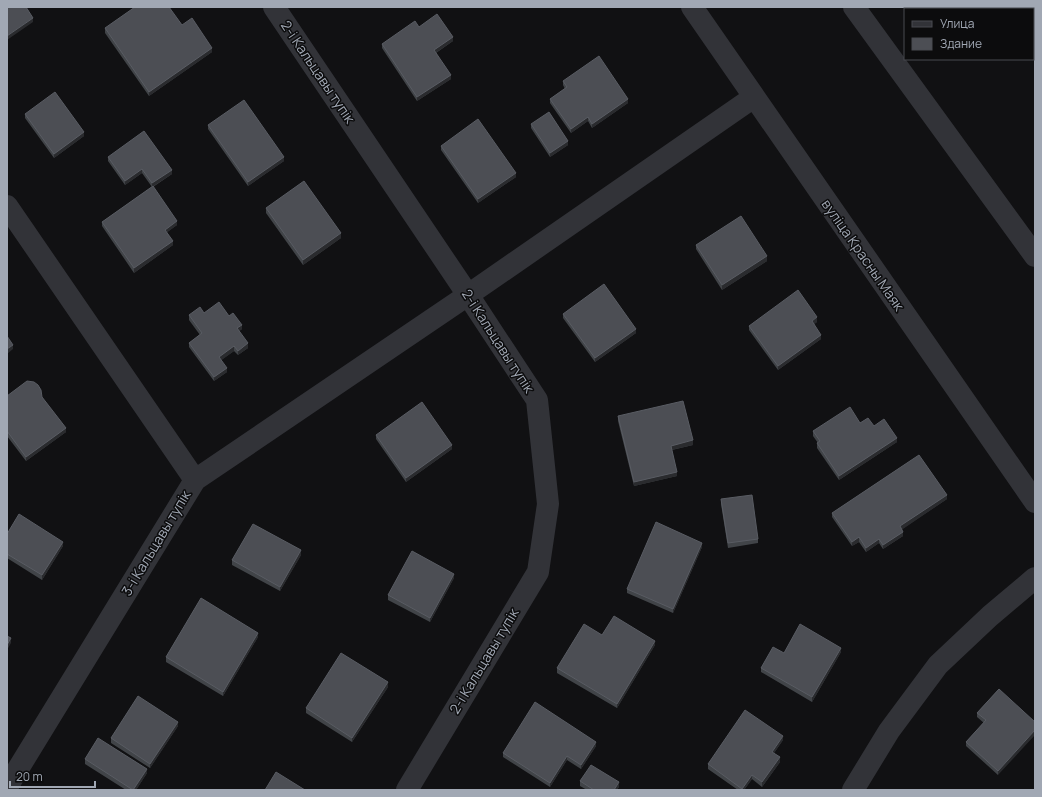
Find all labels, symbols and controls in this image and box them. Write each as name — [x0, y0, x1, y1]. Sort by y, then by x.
legend — [904, 8, 1034, 60]
text: Улица — [940, 15, 974, 32]
street label: 2-і Кальцавы тупік — [277, 17, 360, 128]
text: Здание — [940, 35, 982, 52]
street label: вуліца Красны Маяк — [818, 195, 910, 315]
street label: 2-і Кальцавы тупік — [458, 285, 540, 397]
street label: 3-і Кальцавы тупік — [117, 486, 195, 599]
street label: 2-і Кальцавы тупік — [445, 604, 523, 717]
scale bar — [10, 763, 95, 789]
text: 20 m — [16, 768, 43, 785]

